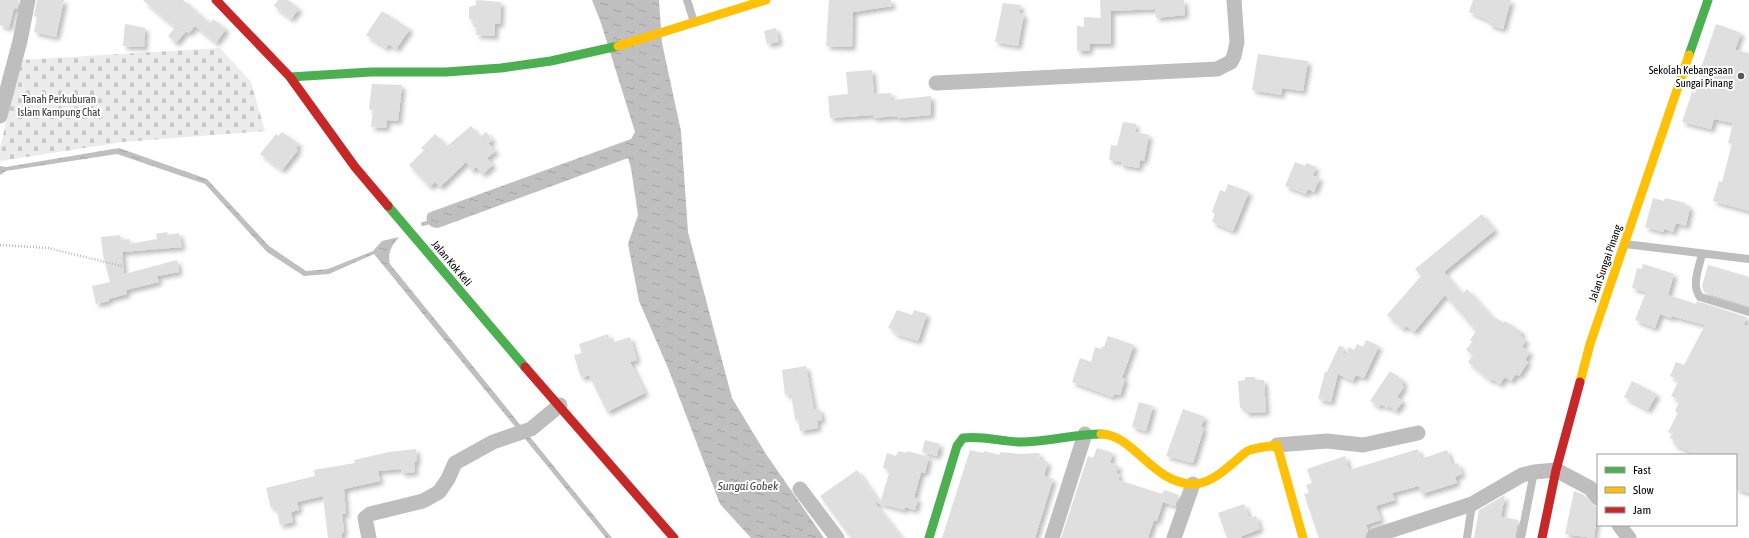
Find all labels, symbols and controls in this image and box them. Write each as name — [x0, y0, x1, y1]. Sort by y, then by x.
place label: Sekolah Kebangsaan Sungai Pinang — [1649, 64, 1733, 89]
marker: Sekolah Kebangsaan Sungai Pinang — [1736, 71, 1746, 81]
park label: Tanah Perkuburan Islam Kampung Chat — [17, 93, 101, 118]
street label: Jalan Sungai Pinang — [1586, 223, 1624, 303]
street label: Jalan Kok Keli — [429, 238, 475, 288]
legend — [1597, 454, 1737, 526]
text: Fast — [1633, 463, 1651, 477]
water label: Sungai Gobek — [717, 479, 779, 493]
text: Slow — [1633, 483, 1654, 497]
text: Jam — [1633, 503, 1651, 517]

